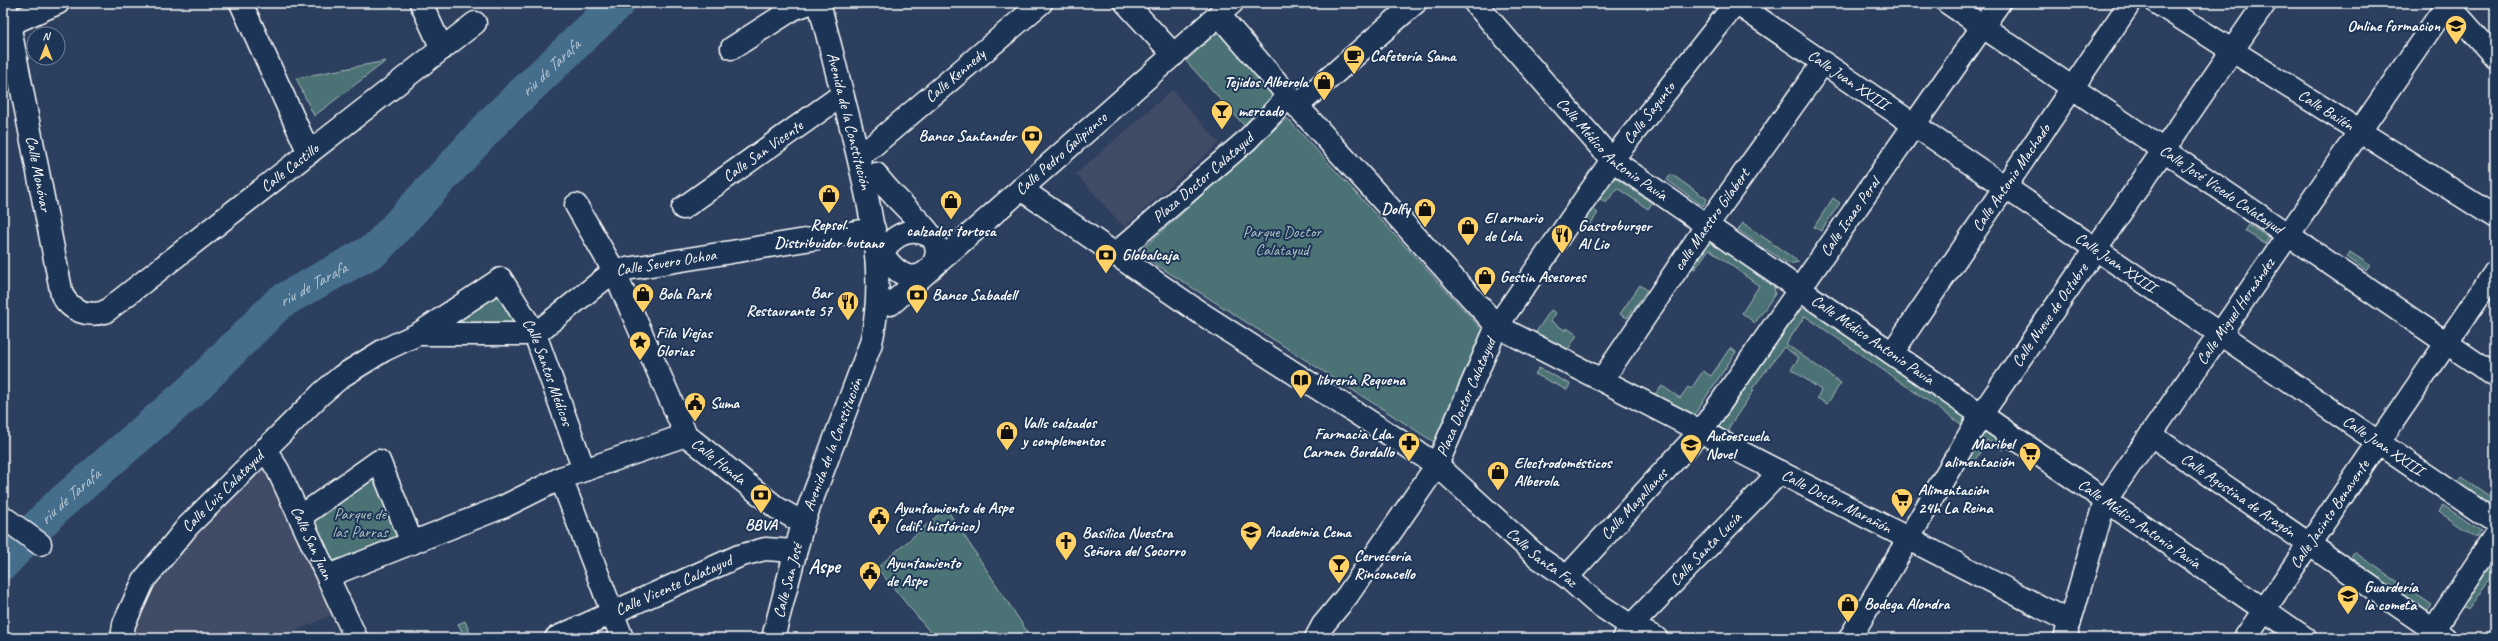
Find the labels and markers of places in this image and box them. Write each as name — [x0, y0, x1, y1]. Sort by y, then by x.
school or university icon: Online formacion — [2443, 13, 2469, 46]
place label: Online formacion — [2347, 16, 2441, 36]
cafe icon: Cafetería Sama — [1341, 43, 1367, 76]
place label: Cafetería Sama — [1370, 46, 1457, 66]
shop icon: Tejidos Alberola — [1311, 69, 1337, 102]
place label: Tejidos Alberola — [1224, 72, 1309, 92]
bar icon: mercado — [1209, 98, 1235, 131]
place label: mercado — [1238, 101, 1284, 121]
bank icon: Banco Santander — [1019, 123, 1045, 156]
place label: Banco Santander — [918, 126, 1018, 146]
shop icon: Repsol. Distribuidor butano — [816, 182, 842, 215]
shop icon: calzados tortosa — [938, 188, 964, 221]
shop icon: Dolfy — [1412, 196, 1438, 229]
place label: Dolfy — [1382, 199, 1412, 219]
place label: El armario de Lola — [1484, 208, 1544, 246]
shop icon: El armario de Lola — [1455, 214, 1481, 247]
place label: Repsol. Distribuidor butano — [774, 215, 886, 253]
place label: Gastroburger Al Lio — [1578, 216, 1653, 254]
place label: calzados tortosa — [906, 221, 997, 241]
restaurant icon: Gastroburger Al Lio — [1549, 222, 1575, 255]
bank icon: Globalcaja — [1093, 242, 1119, 275]
place label: Globalcaja — [1122, 245, 1180, 265]
shop icon: Gestin Asesores — [1472, 264, 1498, 297]
place label: Gestin Asesores — [1500, 267, 1587, 287]
shop icon: Bola Park — [630, 281, 656, 314]
bank icon: Banco Sabadell — [904, 282, 930, 315]
place label: Bar Restaurante 57 — [746, 283, 834, 321]
place label: Bola Park — [658, 284, 713, 304]
place label: Banco Sabadell — [932, 285, 1020, 305]
restaurant icon: Bar Restaurante 57 — [835, 289, 861, 322]
place label: Fila Viejas Glorias — [656, 323, 713, 361]
place icon: Fila Viejas Glorias — [627, 329, 653, 362]
library icon: librería Requena — [1288, 367, 1314, 400]
place label: librería Requena — [1316, 370, 1406, 390]
public building icon: Suma — [682, 390, 708, 423]
place label: Suma — [710, 393, 741, 413]
place label: Valls calzados y complementos — [1020, 413, 1106, 451]
shop icon: Valls calzados y complementos — [994, 419, 1020, 452]
place label: Farmacia Lda. Carmen Bordallo — [1302, 424, 1396, 462]
place label: Autoescuela Novel — [1706, 426, 1770, 464]
pharmacy icon: Farmacia Lda. Carmen Bordallo — [1396, 430, 1422, 463]
school or university icon: Autoescuela Novel — [1678, 432, 1704, 465]
place label: Maribel alimentación — [1944, 434, 2017, 472]
supermarket icon: Maribel alimentación — [2017, 440, 2043, 473]
place label: Electrodomésticos Alberola — [1514, 453, 1613, 491]
shop icon: Electrodomésticos Alberola — [1485, 459, 1511, 492]
place label: Alimentación 24h La Reina — [1918, 480, 1994, 518]
bank icon: BBVA — [748, 482, 774, 515]
supermarket icon: Alimentación 24h La Reina — [1889, 486, 1915, 519]
place label: Ayuntamiento de Aspe (edif. histórico) — [894, 498, 1015, 536]
public building icon: Ayuntamiento de Aspe (edif. histórico) — [866, 504, 892, 537]
place label: BBVA — [745, 515, 779, 535]
school or university icon: Academia Cema — [1238, 519, 1264, 552]
place label: Academia Cema — [1266, 522, 1352, 542]
place label: Basílica Nuestra Señora del Socorro — [1082, 523, 1186, 561]
church icon: Basílica Nuestra Señora del Socorro — [1053, 529, 1079, 562]
place label: Cervecería Rinconcello — [1354, 546, 1416, 584]
bar icon: Cervecería Rinconcello — [1326, 552, 1352, 585]
place label: Ayuntamiento de Aspe — [886, 553, 963, 591]
public building icon: Ayuntamiento de Aspe — [857, 559, 883, 592]
place label: Guardería la cometa — [2364, 577, 2420, 615]
school or university icon: Guardería la cometa — [2335, 583, 2361, 616]
shop icon: Bodega Alondra — [1835, 591, 1861, 624]
place label: Bodega Alondra — [1864, 594, 1951, 614]

